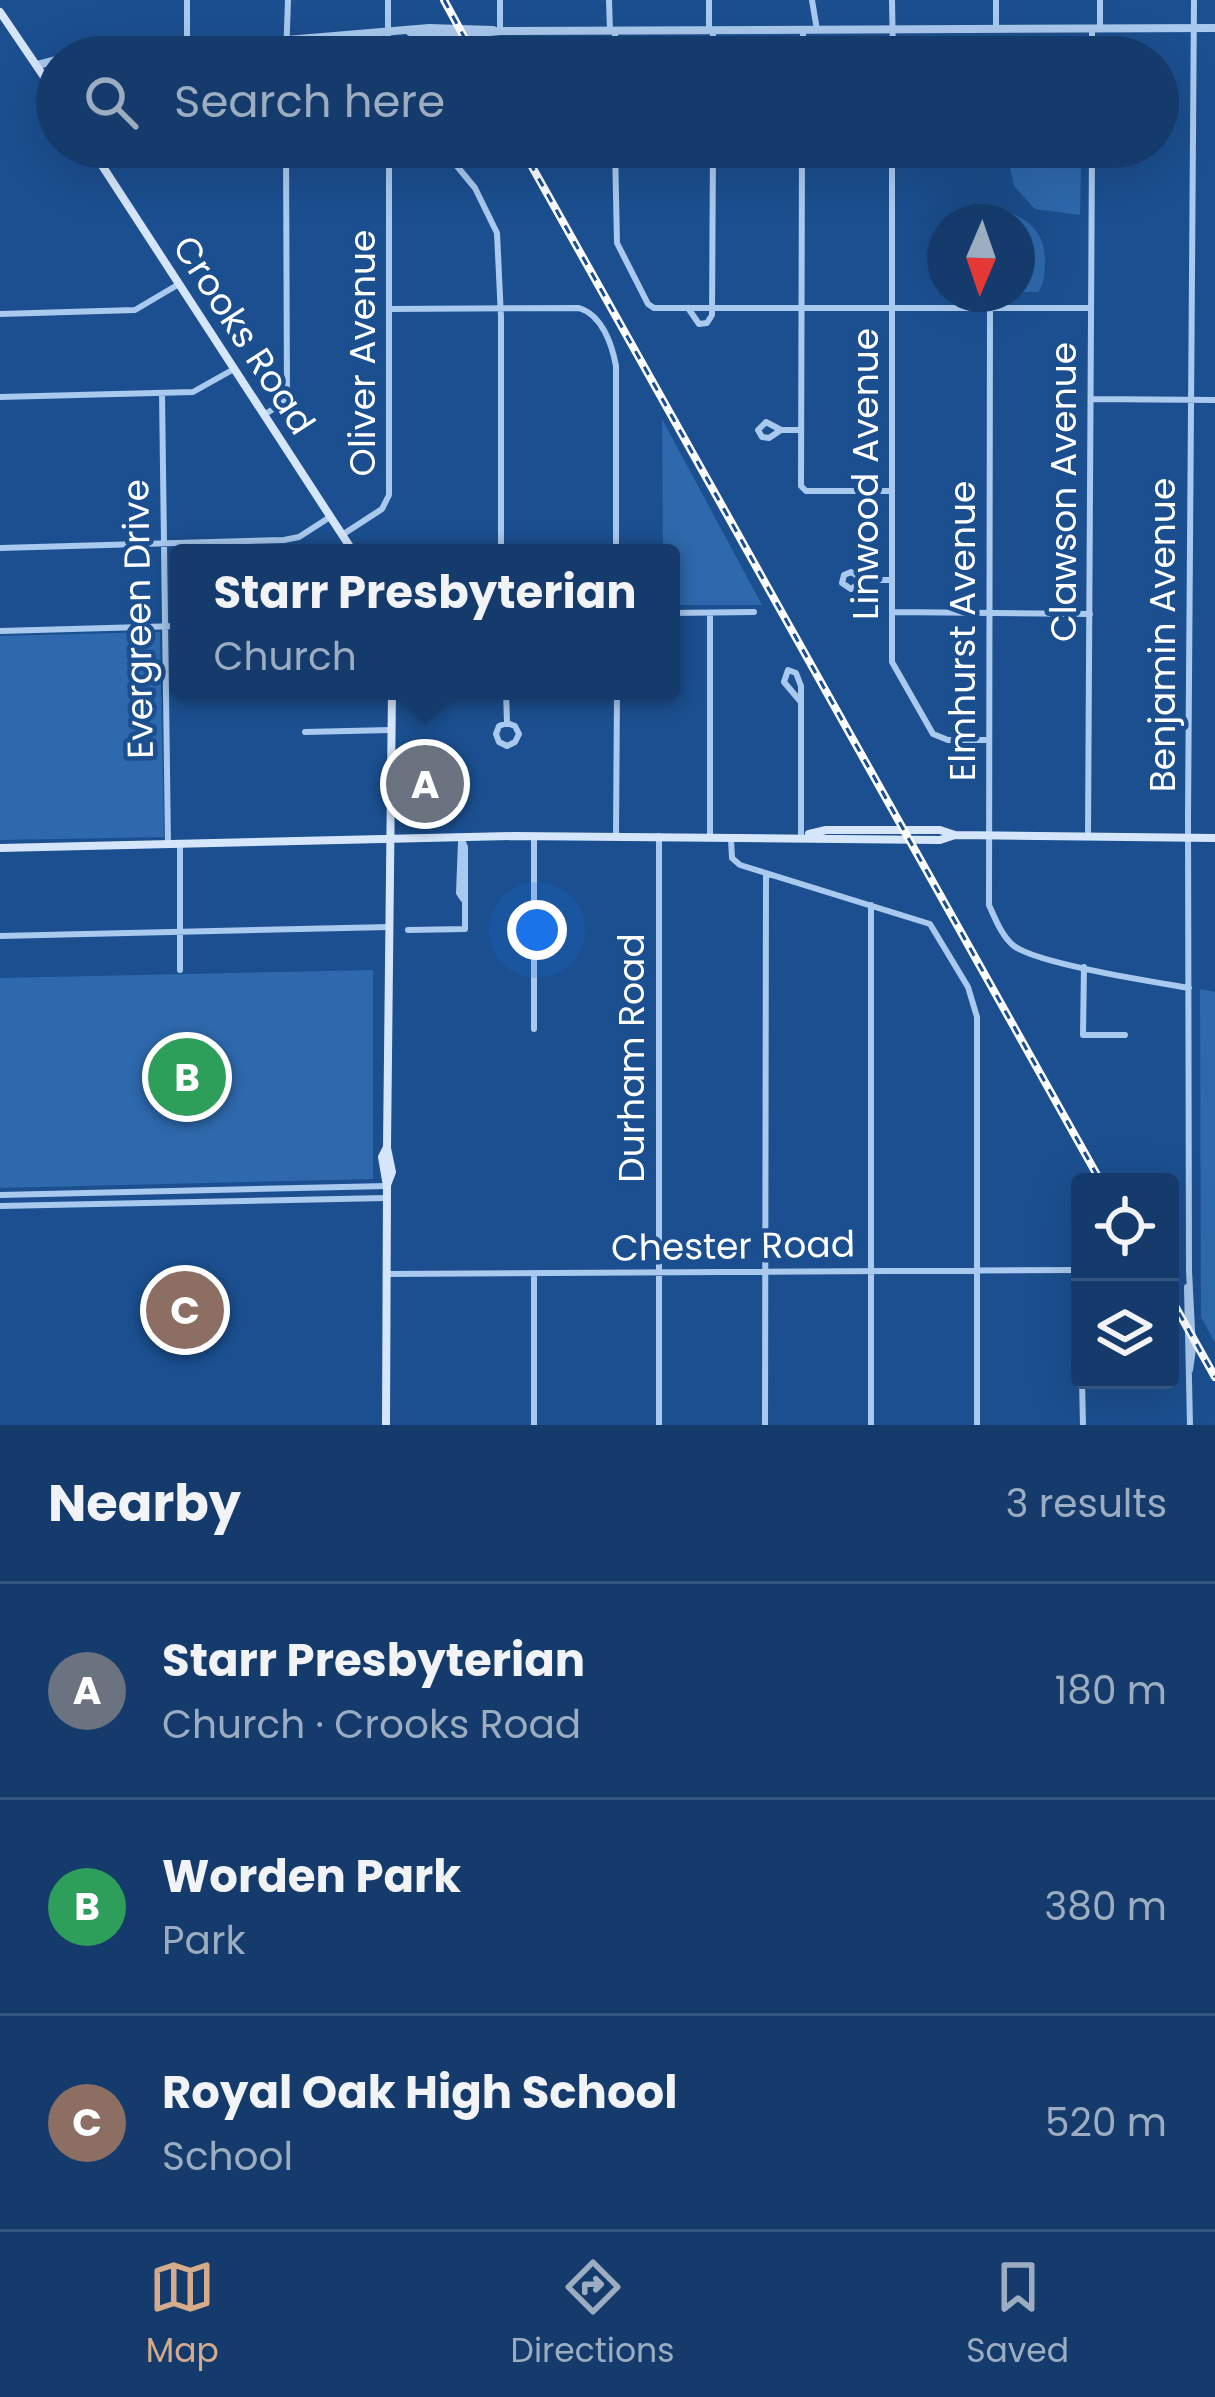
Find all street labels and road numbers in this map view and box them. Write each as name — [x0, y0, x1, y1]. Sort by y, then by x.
street label: Crooks Road — [161, 226, 327, 444]
street label: Oliver Avenue — [337, 230, 388, 476]
street label: Linwood Avenue — [840, 328, 891, 620]
street label: Clawson Avenue — [1038, 342, 1089, 642]
street label: Benjamin Avenue — [1137, 478, 1188, 792]
street label: Evergreen Drive — [110, 479, 166, 759]
street label: Elmhurst Avenue — [937, 481, 988, 781]
street label: Durham Road — [606, 933, 657, 1183]
street label: Chester Road — [611, 1218, 855, 1274]

